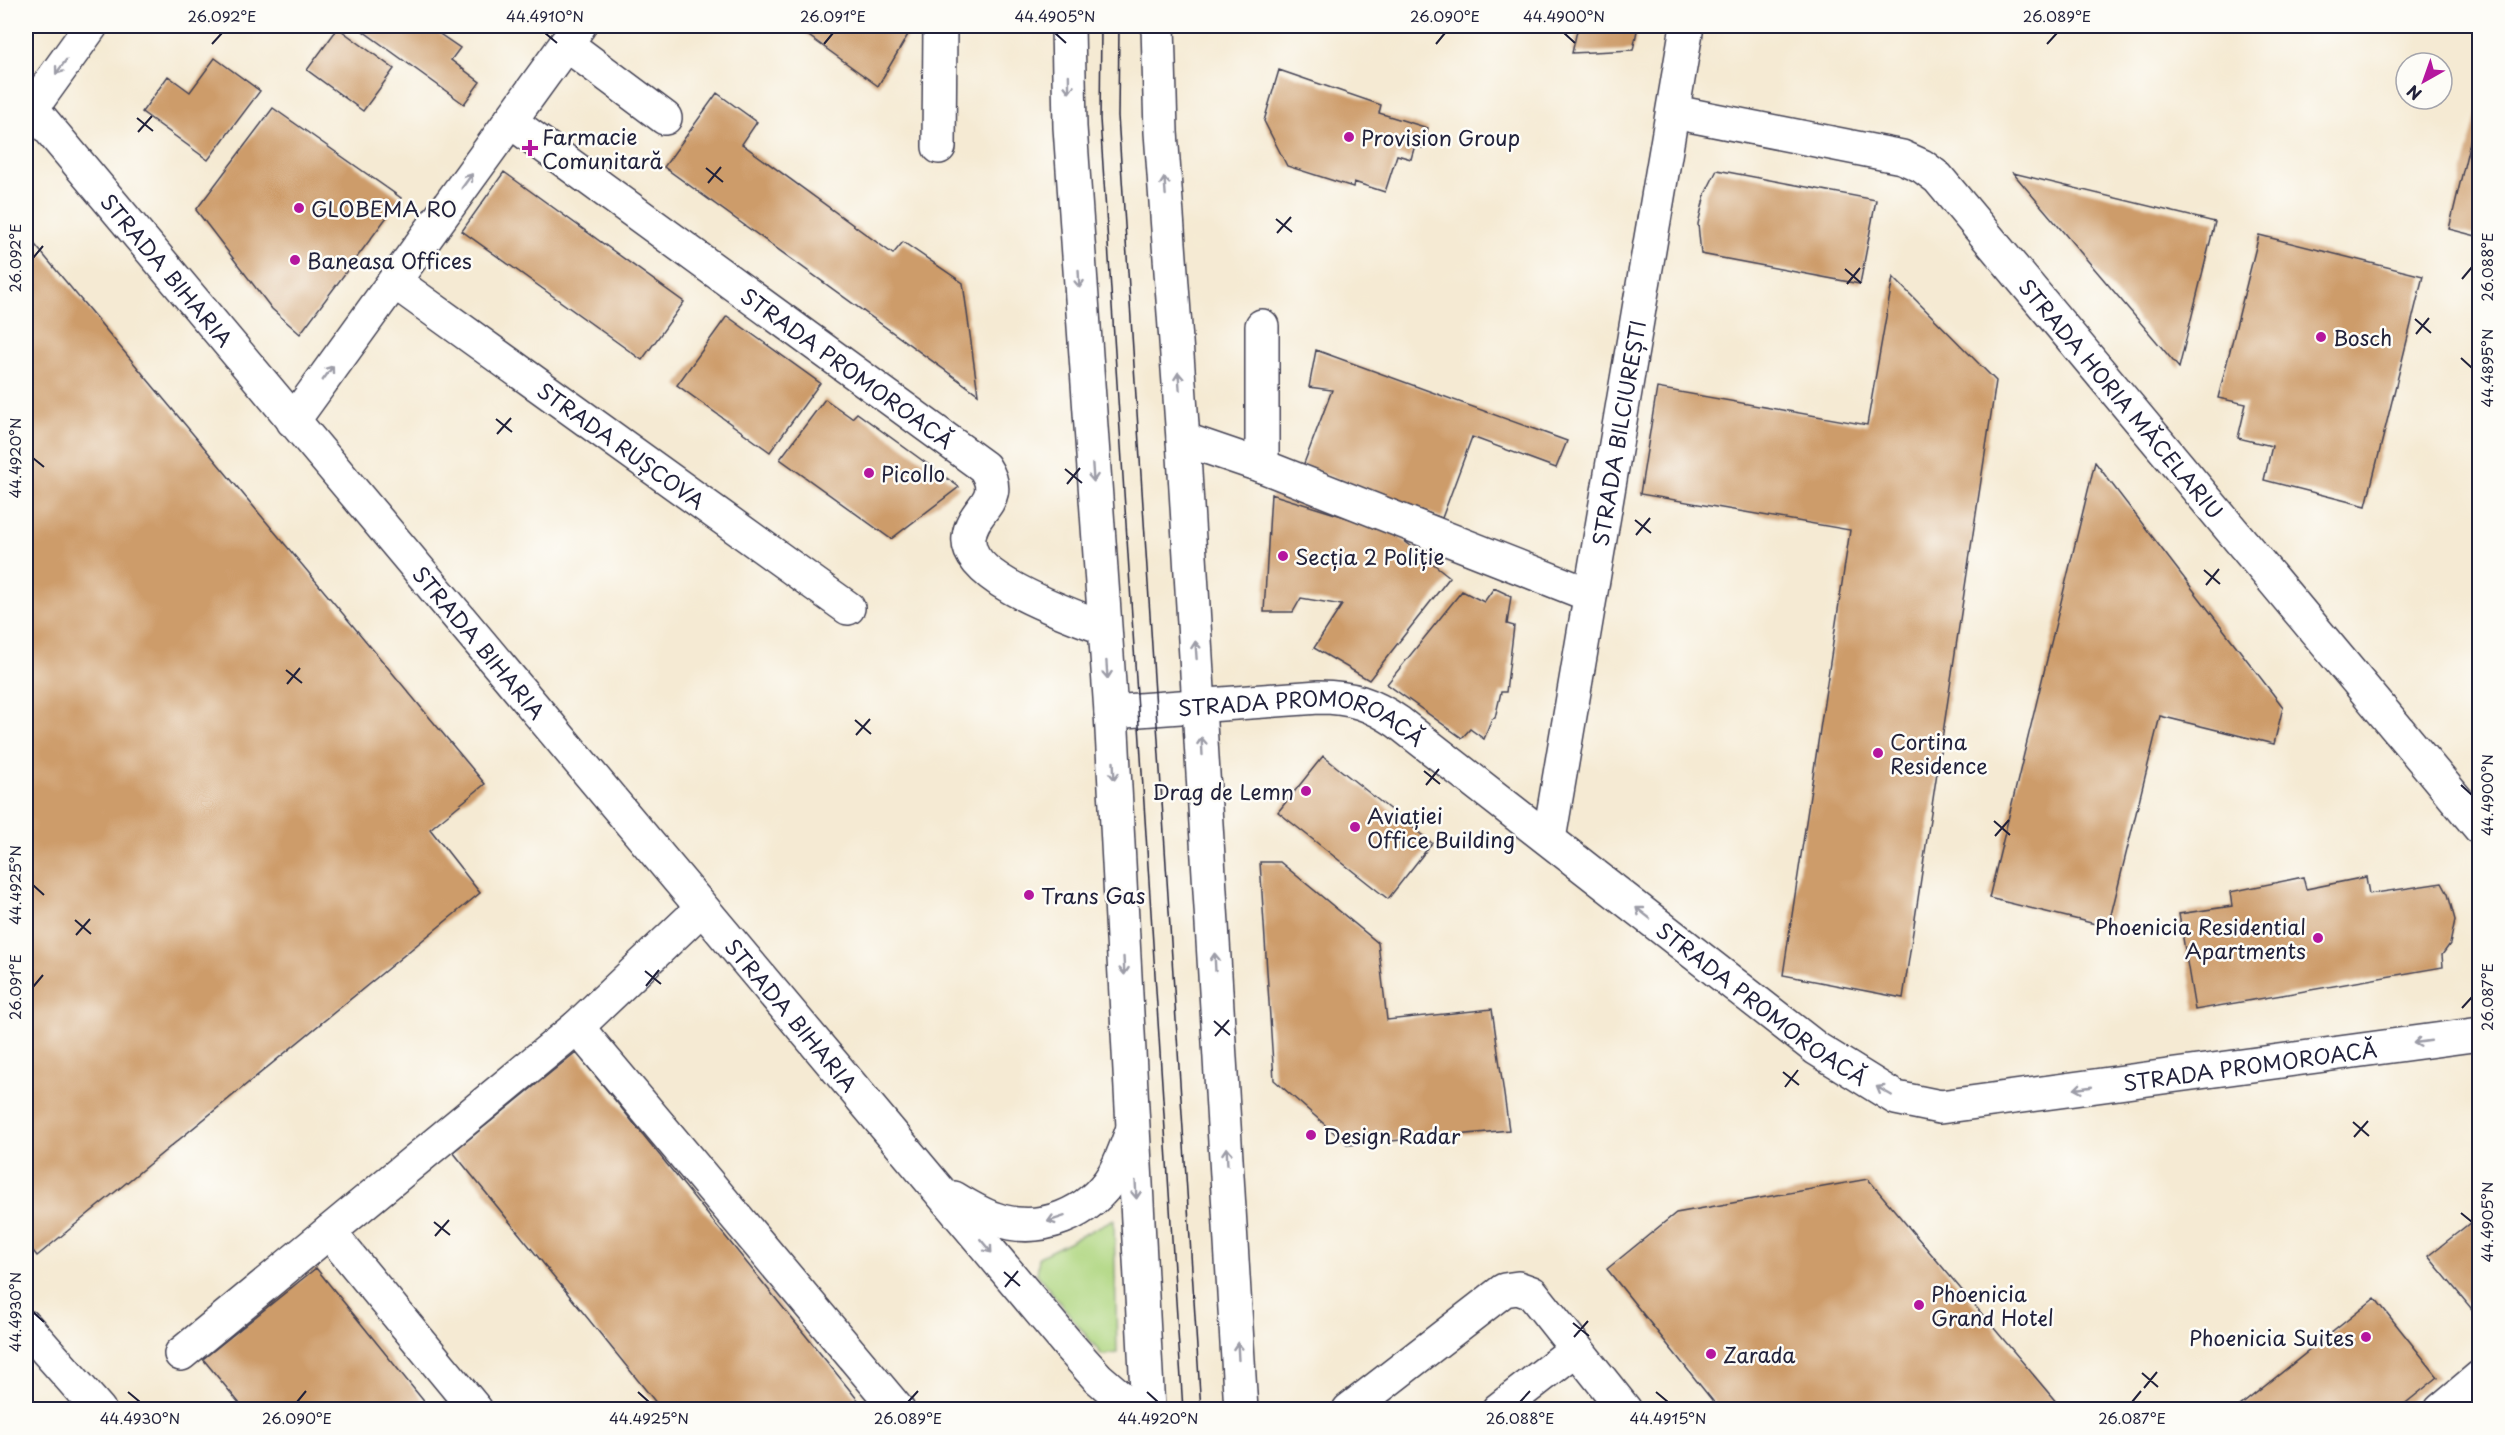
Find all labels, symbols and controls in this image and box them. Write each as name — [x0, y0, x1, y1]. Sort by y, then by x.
text: 26.092°E — [188, 4, 256, 27]
text: 44.4910°N — [506, 4, 584, 27]
text: 26.091°E — [800, 4, 866, 27]
text: 44.4905°N — [1014, 4, 1096, 27]
text: 26.090°E — [1410, 4, 1480, 27]
text: 44.4900°N — [1523, 4, 1605, 27]
text: 26.089°E — [2023, 4, 2091, 27]
north arrow — [2394, 51, 2454, 111]
one-way arrow — [55, 58, 67, 74]
one-way arrow — [1063, 73, 1075, 93]
text: N — [2401, 80, 2426, 107]
place label: Farmacie Comunitară — [542, 120, 663, 176]
place label: Provision Group — [1361, 121, 1520, 153]
marker: Provision Group — [1342, 130, 1356, 144]
marker: Farmacie Comunitară — [523, 141, 537, 155]
one-way arrow — [461, 174, 473, 190]
one-way arrow — [1160, 177, 1171, 197]
street label: STRADA BIHARIA — [94, 186, 241, 353]
place label: GLOBEMA RO — [311, 192, 457, 224]
marker: GLOBEMA RO — [292, 201, 306, 215]
text: 26.092°E — [3, 224, 26, 292]
text: 26.088°E — [2475, 233, 2498, 301]
place label: Baneasa Offices — [307, 244, 472, 276]
marker: Baneasa Offices — [288, 253, 302, 267]
one-way arrow — [1074, 268, 1085, 288]
street label: STRADA HORIA MĂCELARIU — [2012, 271, 2231, 525]
street label: STRADA PROMOROACĂ — [735, 279, 961, 456]
street label: STRADA BILCIUREȘTI — [1583, 317, 1653, 548]
place label: Bosch — [2333, 321, 2392, 353]
text: 44.4895°N — [2475, 329, 2498, 407]
marker: Bosch — [2314, 330, 2328, 344]
one-way arrow — [322, 366, 334, 382]
one-way arrow — [1173, 372, 1184, 391]
street label: STRADA RUȘCOVA — [531, 374, 712, 516]
text: 44.4920°N — [3, 417, 26, 499]
place label: Picollo — [881, 457, 945, 489]
one-way arrow — [1087, 463, 1098, 483]
marker: Picollo — [862, 466, 876, 480]
place label: Secția 2 Poliție — [1295, 540, 1445, 572]
marker: Secția 2 Poliție — [1276, 549, 1290, 563]
street label: STRADA BIHARIA — [406, 558, 553, 726]
one-way arrow — [1190, 640, 1201, 660]
one-way arrow — [1102, 659, 1113, 679]
street label: STRADA PROMOROACĂ — [1177, 681, 1432, 753]
place label: Cortina Residence — [1890, 725, 1988, 781]
one-way arrow — [1196, 737, 1207, 757]
marker: Cortina Residence — [1871, 746, 1885, 760]
text: 44.4900°N — [2475, 754, 2498, 836]
one-way arrow — [1108, 760, 1119, 780]
place label: Drag de Lemn — [1152, 775, 1294, 807]
marker: Drag de Lemn — [1299, 784, 1313, 798]
place label: Aviației Office Building — [1367, 799, 1515, 855]
marker: Aviației Office Building — [1348, 820, 1362, 834]
text: 44.4925°N — [3, 845, 26, 925]
place label: Trans Gas — [1041, 879, 1145, 911]
marker: Trans Gas — [1022, 888, 1036, 902]
one-way arrow — [1636, 906, 1652, 919]
place label: Phoenicia Residential Apartments — [2095, 910, 2306, 966]
street label: STRADA PROMOROACĂ — [1650, 914, 1874, 1093]
street label: STRADA BIHARIA — [718, 931, 865, 1098]
marker: Phoenicia Residential Apartments — [2311, 931, 2325, 945]
one-way arrow — [1209, 952, 1220, 972]
text: 26.091°E — [3, 954, 26, 1020]
one-way arrow — [1118, 955, 1129, 975]
text: 26.087°E — [2475, 963, 2498, 1031]
street label: STRADA PROMOROACĂ — [2121, 1032, 2379, 1098]
one-way arrow — [2412, 1036, 2432, 1047]
one-way arrow — [2073, 1083, 2093, 1094]
one-way arrow — [1876, 1085, 1893, 1097]
place label: Design Radar — [1323, 1119, 1461, 1151]
marker: Design Radar — [1304, 1128, 1318, 1142]
one-way arrow — [1221, 1147, 1232, 1167]
one-way arrow — [1130, 1179, 1141, 1199]
text: 44.4905°N — [2475, 1181, 2498, 1263]
one-way arrow — [1047, 1215, 1066, 1226]
one-way arrow — [979, 1238, 993, 1253]
text: 44.4930°N — [3, 1272, 26, 1352]
place label: Phoenicia Grand Hotel — [1931, 1277, 2054, 1333]
marker: Phoenicia Grand Hotel — [1912, 1298, 1926, 1312]
place label: Phoenicia Suites — [2189, 1321, 2354, 1353]
marker: Phoenicia Suites — [2359, 1330, 2373, 1344]
place label: Zarada — [1723, 1338, 1796, 1370]
one-way arrow — [1232, 1342, 1243, 1362]
marker: Zarada — [1704, 1347, 1718, 1361]
text: 44.4930°N — [100, 1406, 180, 1429]
text: 26.090°E — [262, 1406, 332, 1429]
text: 44.4925°N — [609, 1406, 689, 1429]
text: 26.089°E — [874, 1406, 942, 1429]
text: 44.4920°N — [1117, 1406, 1199, 1429]
text: 26.088°E — [1486, 1406, 1554, 1429]
text: 44.4915°N — [1630, 1406, 1706, 1429]
text: 26.087°E — [2098, 1406, 2166, 1429]

